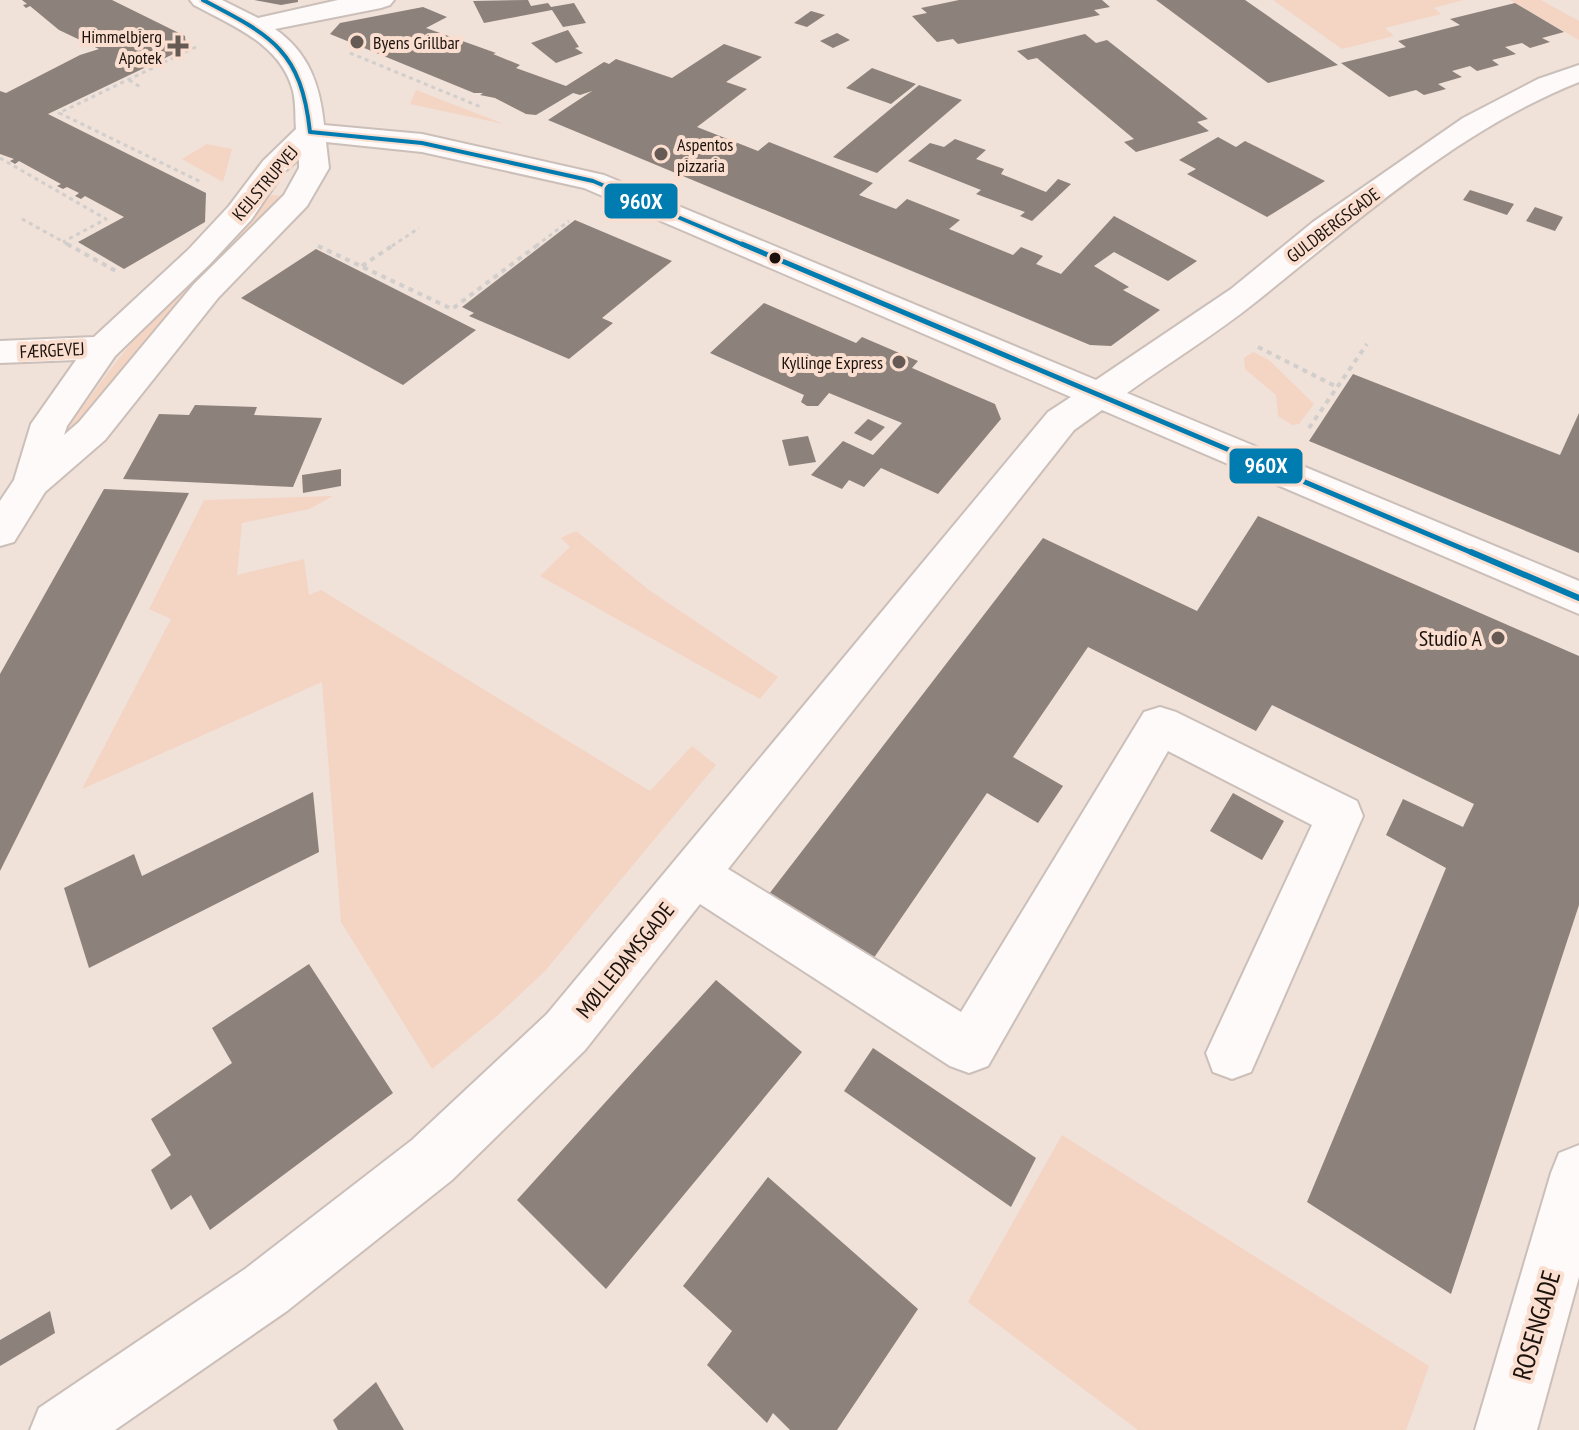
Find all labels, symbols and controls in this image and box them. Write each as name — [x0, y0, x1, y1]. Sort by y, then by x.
place label: Himmelbjerg Apotek — [82, 25, 162, 69]
place label: Byens Grillbar — [373, 31, 460, 54]
marker: Byens Grillbar — [348, 33, 366, 51]
marker: Himmelbjerg Apotek — [169, 37, 187, 55]
place label: Aspentos pizzaria — [677, 133, 733, 177]
street label: KEJLSTRUPVEJ — [227, 141, 303, 225]
marker: Aspentos pizzaria — [652, 145, 670, 163]
line badge: 960X — [603, 182, 679, 220]
street label: GULDBERGSGADE — [1282, 183, 1384, 267]
text: 960X — [619, 187, 663, 215]
unlabelled marker — [767, 250, 783, 266]
street label: FÆRGEVEJ — [19, 337, 85, 363]
place label: Kyllinge Express — [781, 351, 883, 374]
marker: Kyllinge Express — [890, 353, 908, 371]
line badge: 960X — [1228, 447, 1304, 485]
text: 960X — [1244, 451, 1288, 479]
place label: Studio A — [1419, 624, 1483, 652]
marker: Studio A — [1489, 629, 1507, 647]
street label: MØLLEDAMSGADE — [570, 896, 680, 1024]
street label: ROSENGADE — [1505, 1267, 1567, 1383]

